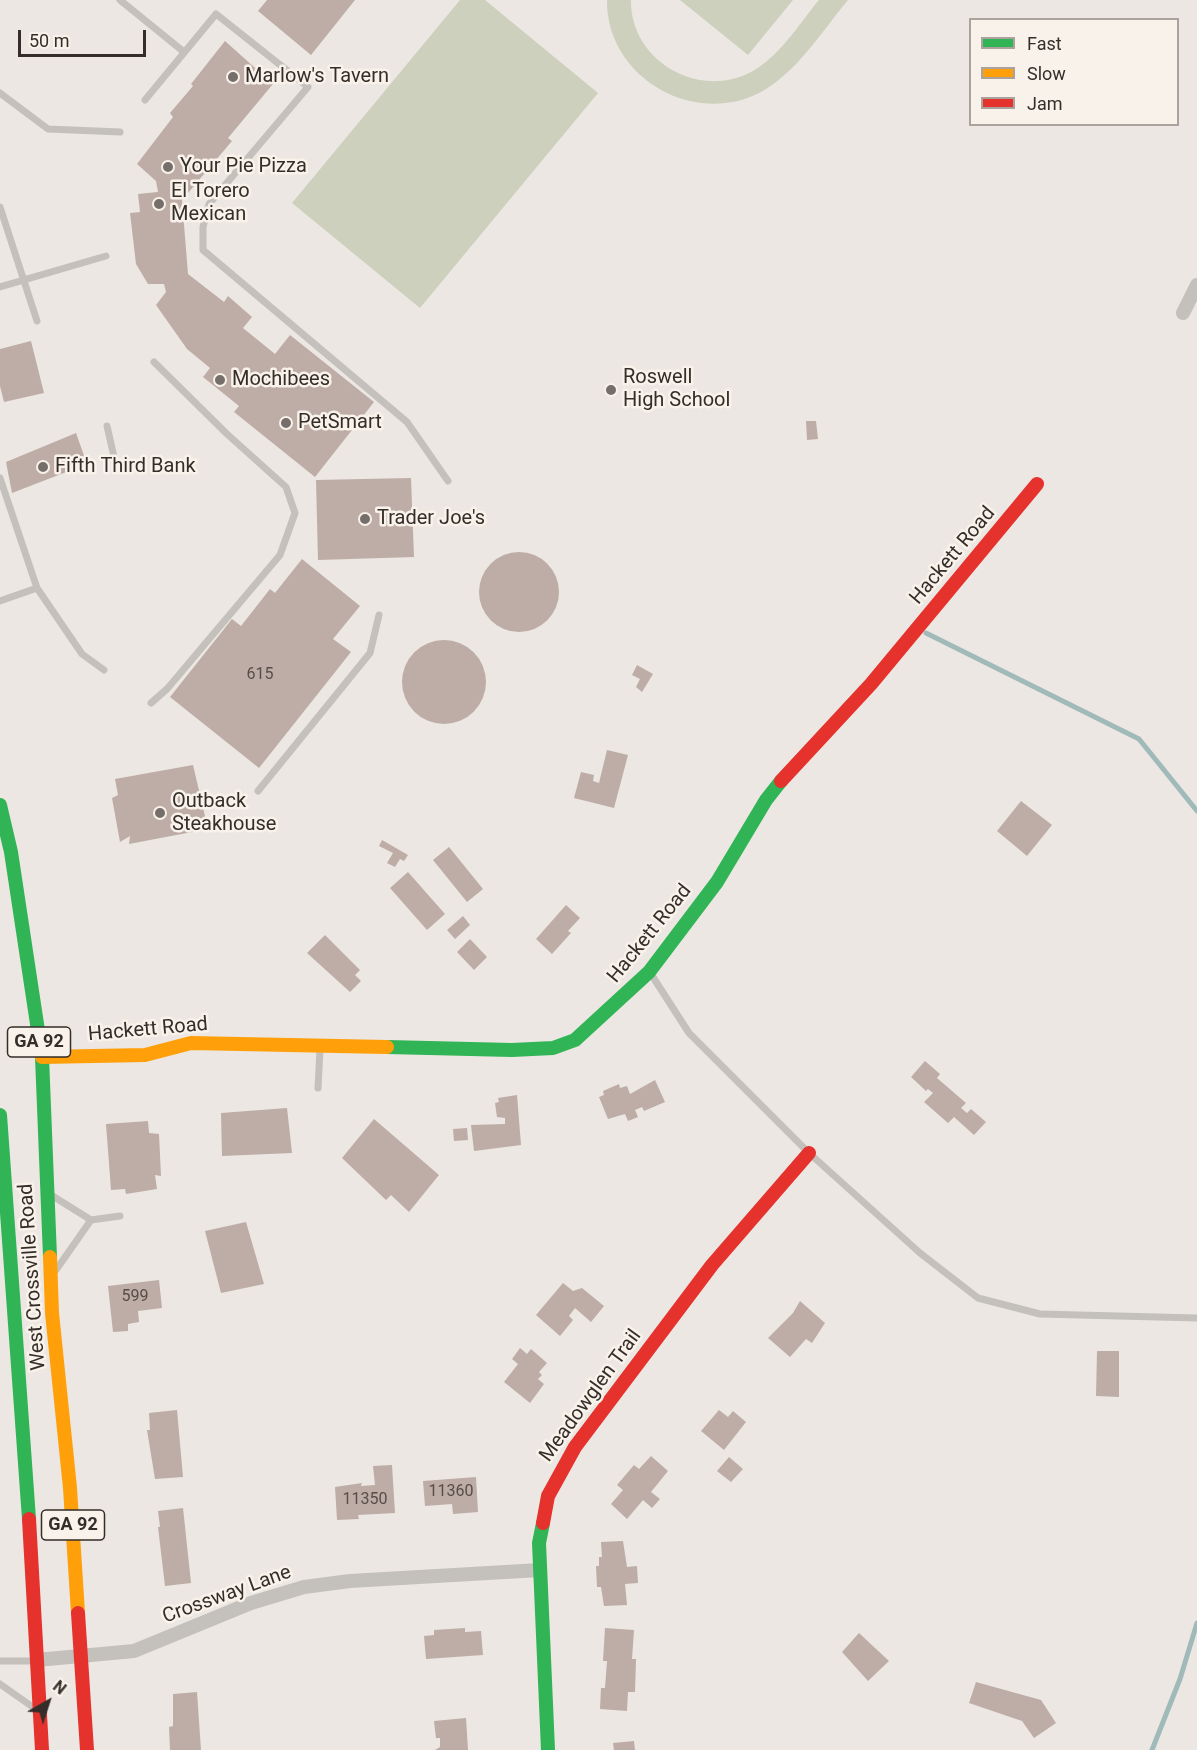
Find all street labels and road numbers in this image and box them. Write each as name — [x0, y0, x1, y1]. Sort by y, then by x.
street label: Hackett Road — [905, 502, 1001, 610]
street label: Hackett Road — [603, 880, 697, 988]
street label: Hackett Road — [87, 1013, 209, 1047]
road number: GA 92 — [8, 1027, 70, 1057]
street label: West Crossville Road — [14, 1183, 52, 1371]
street label: Meadowglen Trail — [535, 1325, 647, 1467]
road number: GA 92 — [42, 1510, 104, 1540]
street label: Crossway Lane — [159, 1561, 295, 1629]

